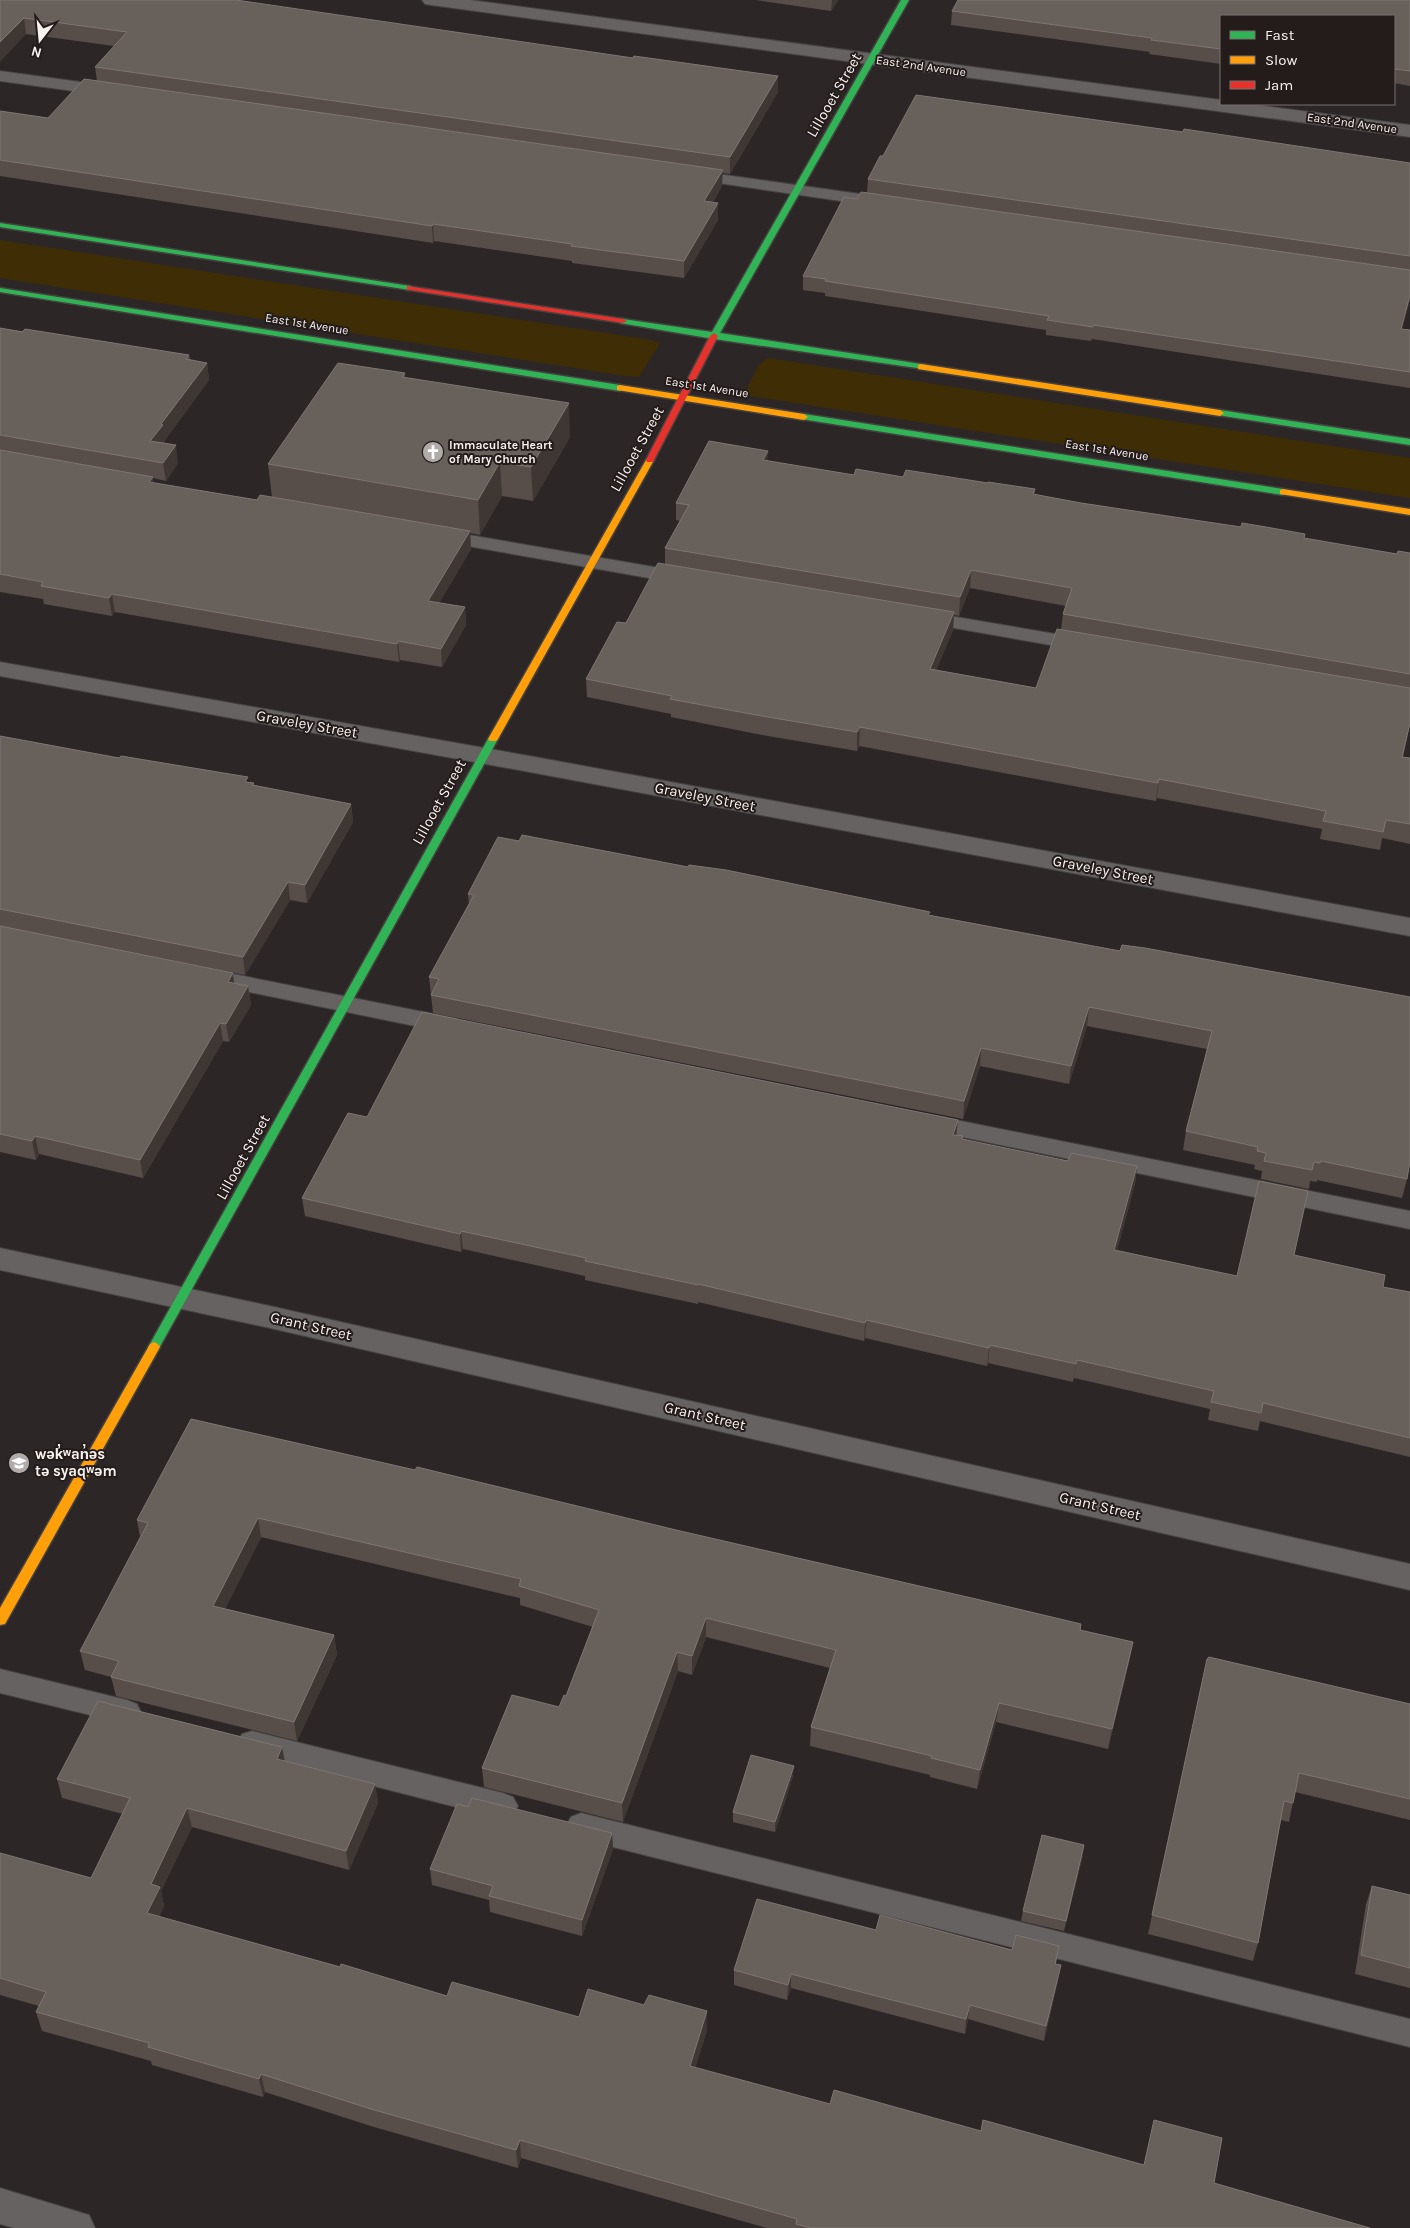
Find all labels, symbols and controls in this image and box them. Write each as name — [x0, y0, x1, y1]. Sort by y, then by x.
north arrow — [15, 15, 65, 65]
legend — [1220, 15, 1395, 105]
text: Fast — [1265, 26, 1295, 44]
text: N — [29, 42, 44, 62]
street label: Lillooet Street — [803, 49, 866, 140]
text: Slow — [1265, 51, 1297, 69]
street label: East 2nd Avenue — [875, 53, 967, 79]
text: Jam — [1265, 76, 1293, 94]
street label: East 2nd Avenue — [1306, 110, 1398, 136]
street label: East 1st Avenue — [264, 311, 350, 337]
street label: East 1st Avenue — [664, 374, 750, 400]
street label: Lillooet Street — [606, 403, 668, 495]
street label: East 1st Avenue — [1064, 437, 1150, 463]
place label: Immaculate Heart of Mary Church — [449, 438, 553, 466]
church icon: Immaculate Heart of Mary Church — [421, 440, 445, 464]
street label: Graveley Street — [255, 706, 359, 742]
street label: Lillooet Street — [408, 756, 470, 848]
street label: Graveley Street — [653, 778, 757, 816]
street label: Graveley Street — [1051, 851, 1155, 889]
street label: Lillooet Street — [212, 1111, 274, 1203]
street label: Grant Street — [269, 1308, 354, 1344]
street label: Grant Street — [663, 1398, 748, 1434]
place label: wək̓ʷan̓əs tə syaqʷəm — [35, 1444, 117, 1480]
school or university icon: wək̓ʷan̓əs tə syaqʷəm — [7, 1451, 31, 1475]
street label: Grant Street — [1058, 1488, 1143, 1524]

